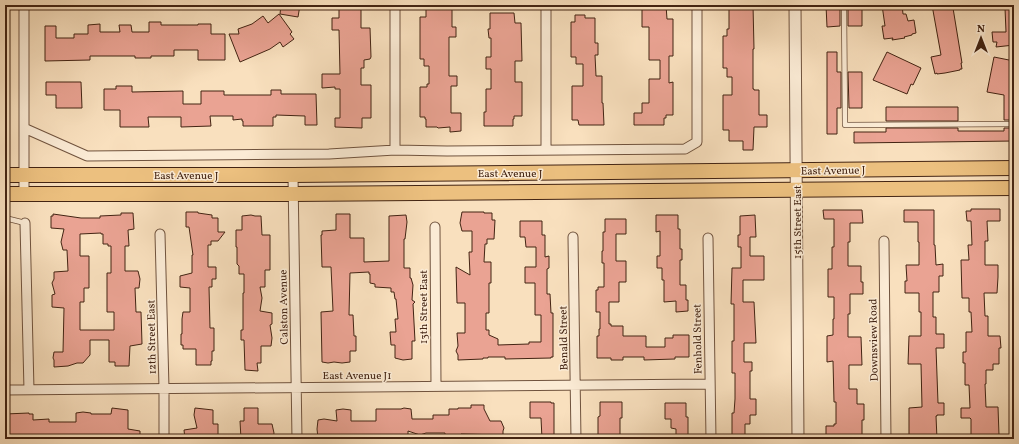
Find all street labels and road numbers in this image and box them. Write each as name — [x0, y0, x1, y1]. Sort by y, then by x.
street label: East Avenue J — [801, 163, 866, 180]
street label: East Avenue J — [478, 167, 543, 182]
street label: East Avenue J — [154, 169, 219, 184]
street label: 15th Street East — [791, 185, 806, 259]
street label: Calston Avenue — [276, 269, 293, 345]
street label: 13th Street East — [417, 270, 432, 344]
street label: Downsview Road — [866, 298, 883, 381]
street label: 12th Street East — [144, 299, 161, 374]
street label: Fenhold Street — [690, 304, 707, 374]
street label: Benald Street — [556, 305, 573, 370]
street label: East Avenue J1 — [323, 369, 391, 384]

